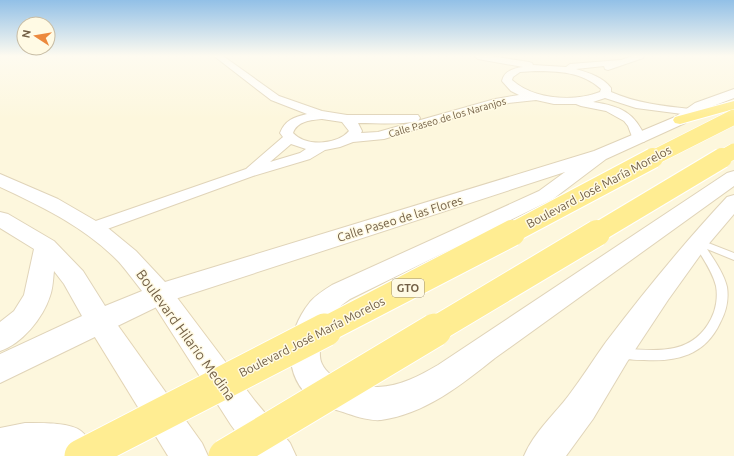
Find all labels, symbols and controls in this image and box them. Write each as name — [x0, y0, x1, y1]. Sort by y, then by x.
north arrow — [16, 16, 56, 56]
text: N — [19, 29, 33, 39]
street label: Calle Paseo de los Naranjos — [387, 95, 507, 140]
street label: Boulevard José María Morelos — [524, 143, 673, 230]
street label: Calle Paseo de las Flores — [336, 193, 464, 244]
street label: Boulevard Hilario Medina — [133, 266, 239, 404]
road number: GTO — [392, 279, 424, 297]
street label: Boulevard José María Morelos — [237, 294, 387, 379]

